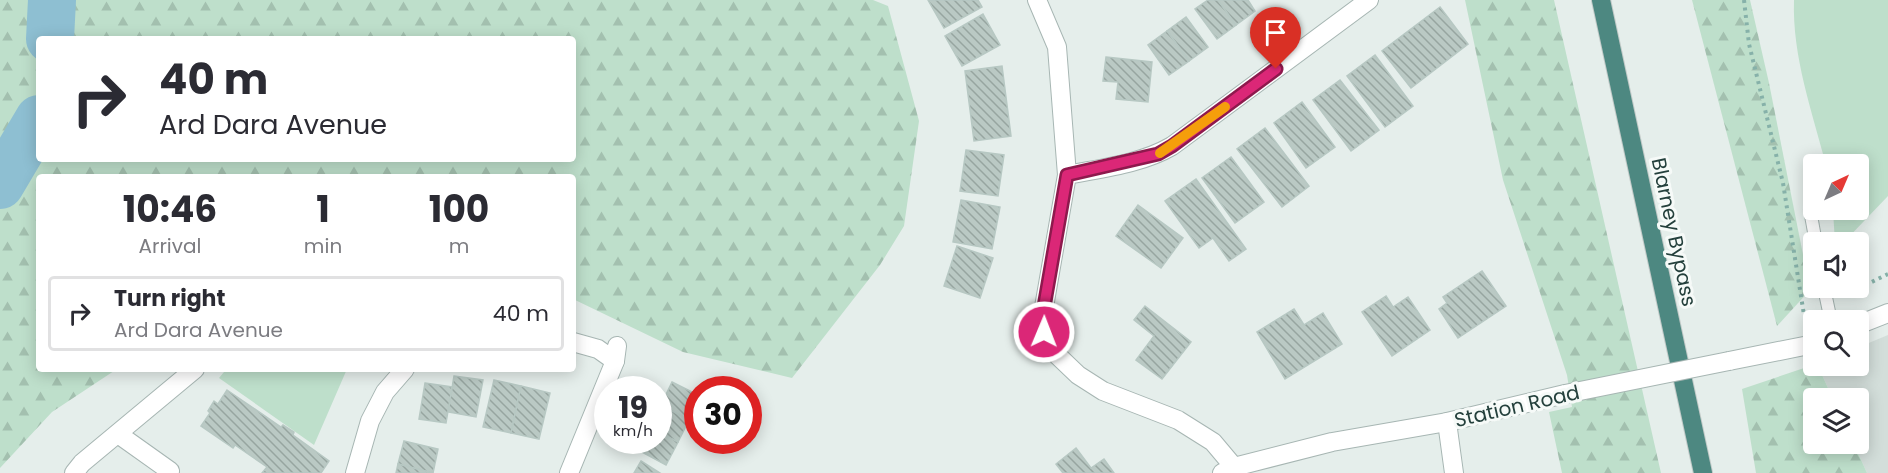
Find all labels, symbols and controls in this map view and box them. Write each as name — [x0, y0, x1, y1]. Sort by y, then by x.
pin — [1250, 7, 1301, 69]
icon: arrive — [1259, 16, 1292, 49]
text: 40 m — [159, 50, 268, 109]
icon: right — [60, 60, 138, 138]
text: Ard Dara Avenue — [159, 106, 387, 143]
north arrow — [1803, 154, 1869, 220]
map controls — [1803, 154, 1869, 454]
street label: Blarney Bypass — [1645, 155, 1703, 309]
text: 10:46 — [123, 184, 217, 235]
text: 1 — [316, 184, 330, 235]
text: 100 — [429, 184, 489, 235]
text: Arrival — [138, 232, 201, 260]
text: min — [304, 232, 342, 260]
text: m — [449, 232, 469, 260]
button: sound — [1803, 232, 1869, 298]
text: Turn right — [114, 283, 225, 314]
icon: right — [63, 297, 96, 330]
text: 40 m — [493, 298, 549, 329]
position arrow — [1012, 300, 1076, 364]
button: search — [1803, 310, 1869, 376]
text: Ard Dara Avenue — [114, 316, 283, 344]
speed limit sign: 30 — [684, 376, 762, 454]
street label: Station Road — [1452, 378, 1582, 434]
text: 19 — [618, 386, 648, 429]
button: layers — [1803, 388, 1869, 454]
text: km/h — [613, 420, 653, 441]

